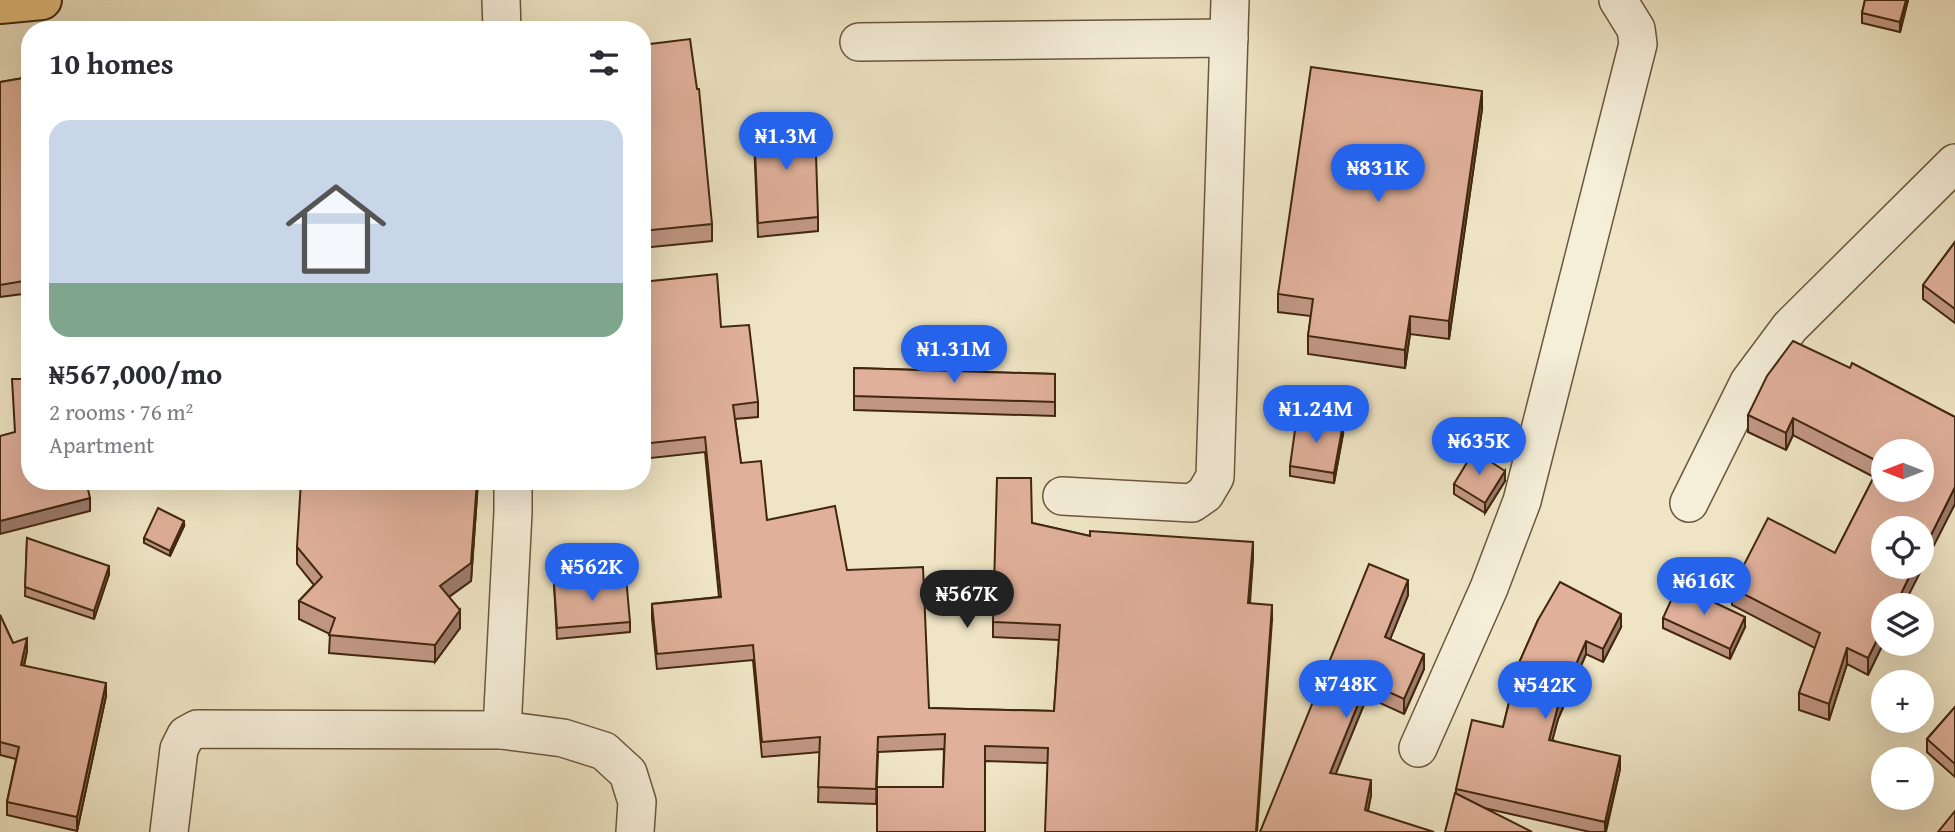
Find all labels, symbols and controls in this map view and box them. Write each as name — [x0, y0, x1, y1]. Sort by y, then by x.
text: 10 homes — [49, 41, 174, 85]
icon: filters — [585, 44, 623, 82]
pin: ₦1.3M — [737, 113, 835, 172]
text: ₦1.3M — [755, 118, 817, 151]
pin: ₦831K — [1329, 144, 1427, 204]
text: ₦831K — [1347, 150, 1409, 183]
icon: home — [273, 166, 399, 292]
pin: ₦1.31M — [897, 326, 1011, 385]
text: ₦1.31M — [917, 331, 991, 364]
text: ₦567,000/mo — [49, 351, 222, 395]
pin: ₦1.24M — [1259, 386, 1373, 445]
text: ₦1.24M — [1279, 391, 1353, 424]
text: 2 rooms · 76 m² — [49, 395, 193, 428]
pin: ₦635K — [1430, 418, 1528, 477]
text: ₦635K — [1448, 423, 1510, 456]
text: Apartment — [49, 428, 154, 461]
north arrow — [1871, 439, 1934, 502]
map controls — [1871, 439, 1934, 810]
button: locate — [1871, 516, 1934, 579]
pin: ₦562K — [543, 544, 641, 603]
text: ₦562K — [561, 549, 623, 582]
pin: ₦616K — [1655, 558, 1753, 617]
text: ₦616K — [1673, 563, 1735, 596]
pin: ₦567K — [918, 570, 1016, 630]
text: ₦567K — [936, 576, 998, 609]
button: layers — [1871, 593, 1934, 656]
pin: ₦748K — [1297, 660, 1395, 720]
pin: ₦542K — [1496, 662, 1594, 721]
text: ₦748K — [1315, 666, 1377, 699]
text: ₦542K — [1514, 667, 1576, 700]
button: + — [1871, 670, 1934, 733]
button: − — [1871, 747, 1934, 810]

